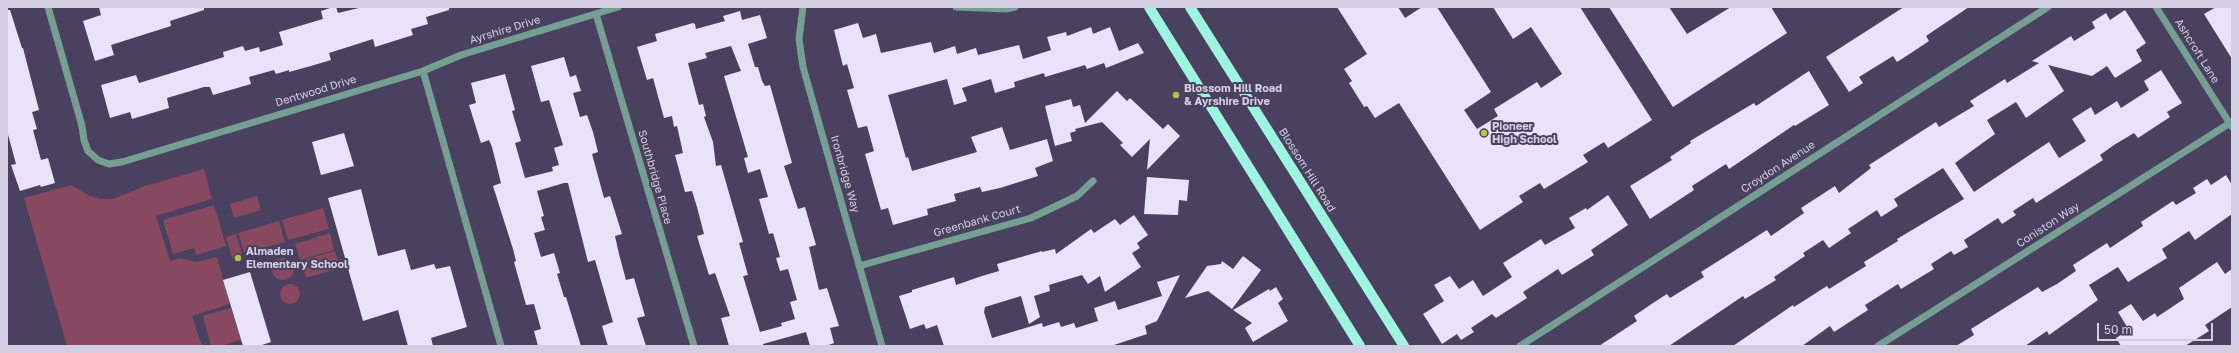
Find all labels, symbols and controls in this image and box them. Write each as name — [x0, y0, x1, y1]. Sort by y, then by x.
street label: Ayrshire Drive — [468, 13, 542, 47]
street label: Ashcroft Lane — [2172, 16, 2222, 86]
street label: Dentwood Drive — [274, 72, 358, 110]
place label: Blossom Hill Road & Ayrshire Drive — [1184, 82, 1282, 108]
marker: Blossom Hill Road & Ayrshire Drive — [1171, 90, 1181, 100]
place label: Pioneer High School — [1492, 120, 1557, 146]
street label: Blossom Hill Road — [1276, 126, 1338, 214]
street label: Southbridge Place — [635, 128, 675, 226]
marker: Pioneer High School — [1479, 128, 1489, 138]
street label: Ironbridge Way — [828, 134, 862, 214]
street label: Croydon Avenue — [1738, 138, 1818, 196]
street label: Coniston Way — [2014, 200, 2082, 250]
street label: Greenbank Court — [932, 202, 1022, 240]
place label: Almaden Elementary School — [246, 245, 348, 271]
marker: Almaden Elementary School — [233, 253, 243, 263]
scale bar — [2099, 315, 2215, 341]
text: 50 m — [2104, 322, 2132, 337]

